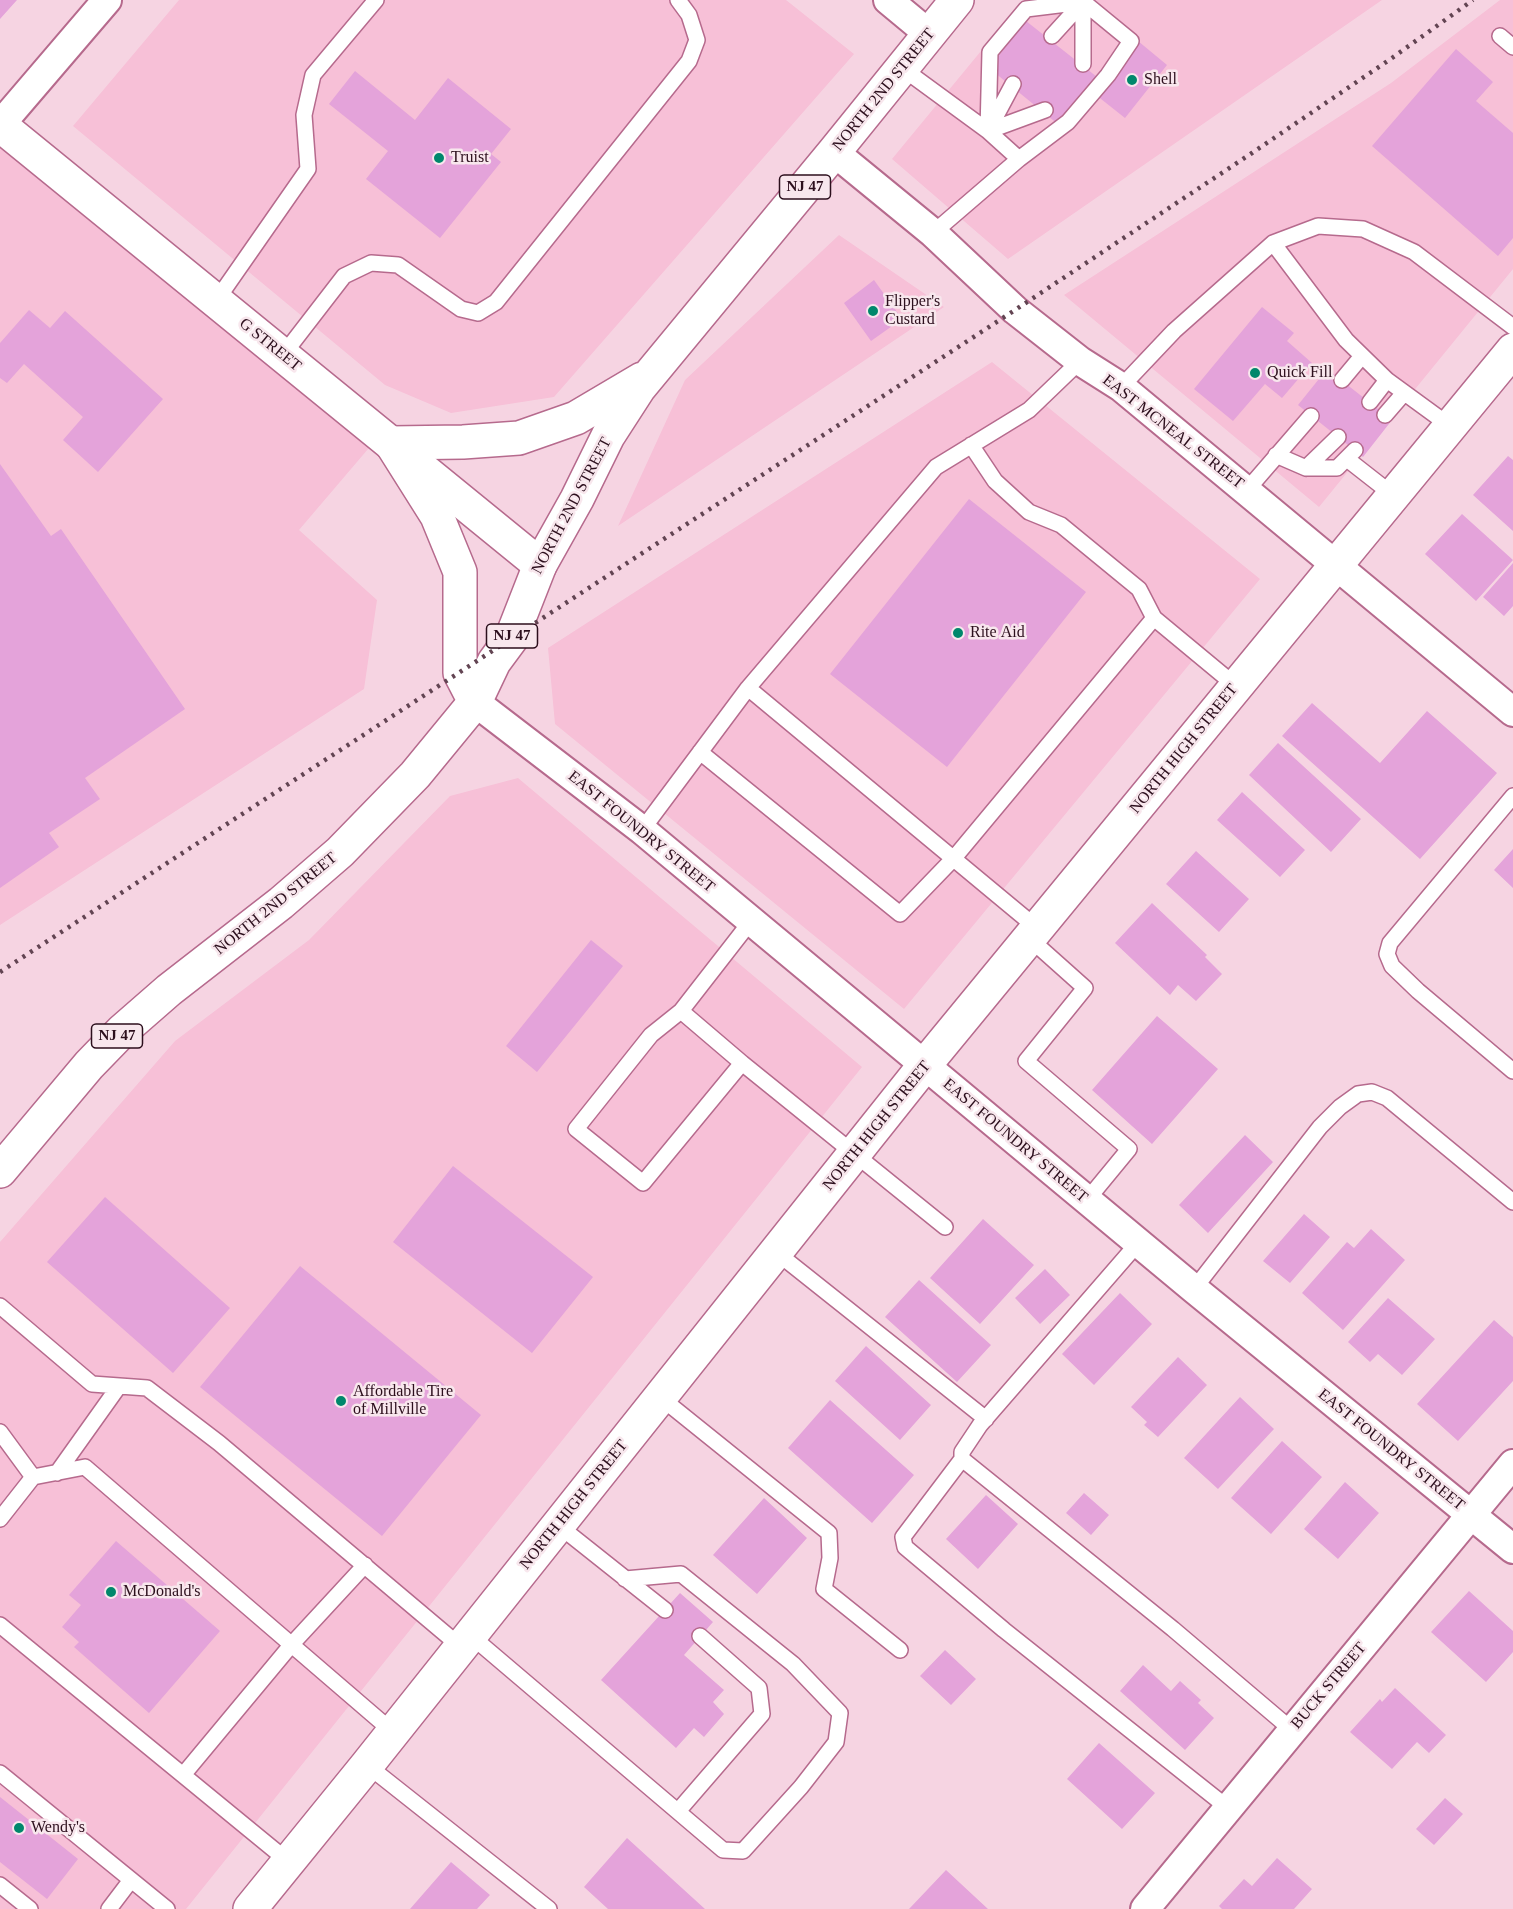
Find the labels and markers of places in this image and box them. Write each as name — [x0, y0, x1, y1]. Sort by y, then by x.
place label: Shell — [1144, 70, 1177, 90]
marker: Shell — [1125, 73, 1139, 87]
place label: Truist — [451, 148, 489, 168]
marker: Truist — [432, 151, 446, 165]
place label: Flipper's Custard — [885, 292, 940, 330]
marker: Flipper's Custard — [866, 304, 880, 318]
place label: Quick Fill — [1267, 363, 1332, 383]
marker: Quick Fill — [1248, 366, 1262, 380]
place label: Rite Aid — [970, 623, 1025, 643]
marker: Rite Aid — [951, 626, 965, 640]
place label: Affordable Tire of Millville — [353, 1382, 453, 1420]
marker: Affordable Tire of Millville — [334, 1394, 348, 1408]
place label: McDonald's — [123, 1582, 201, 1602]
marker: McDonald's — [104, 1585, 118, 1599]
place label: Wendy's — [31, 1818, 85, 1838]
marker: Wendy's — [12, 1821, 26, 1835]

